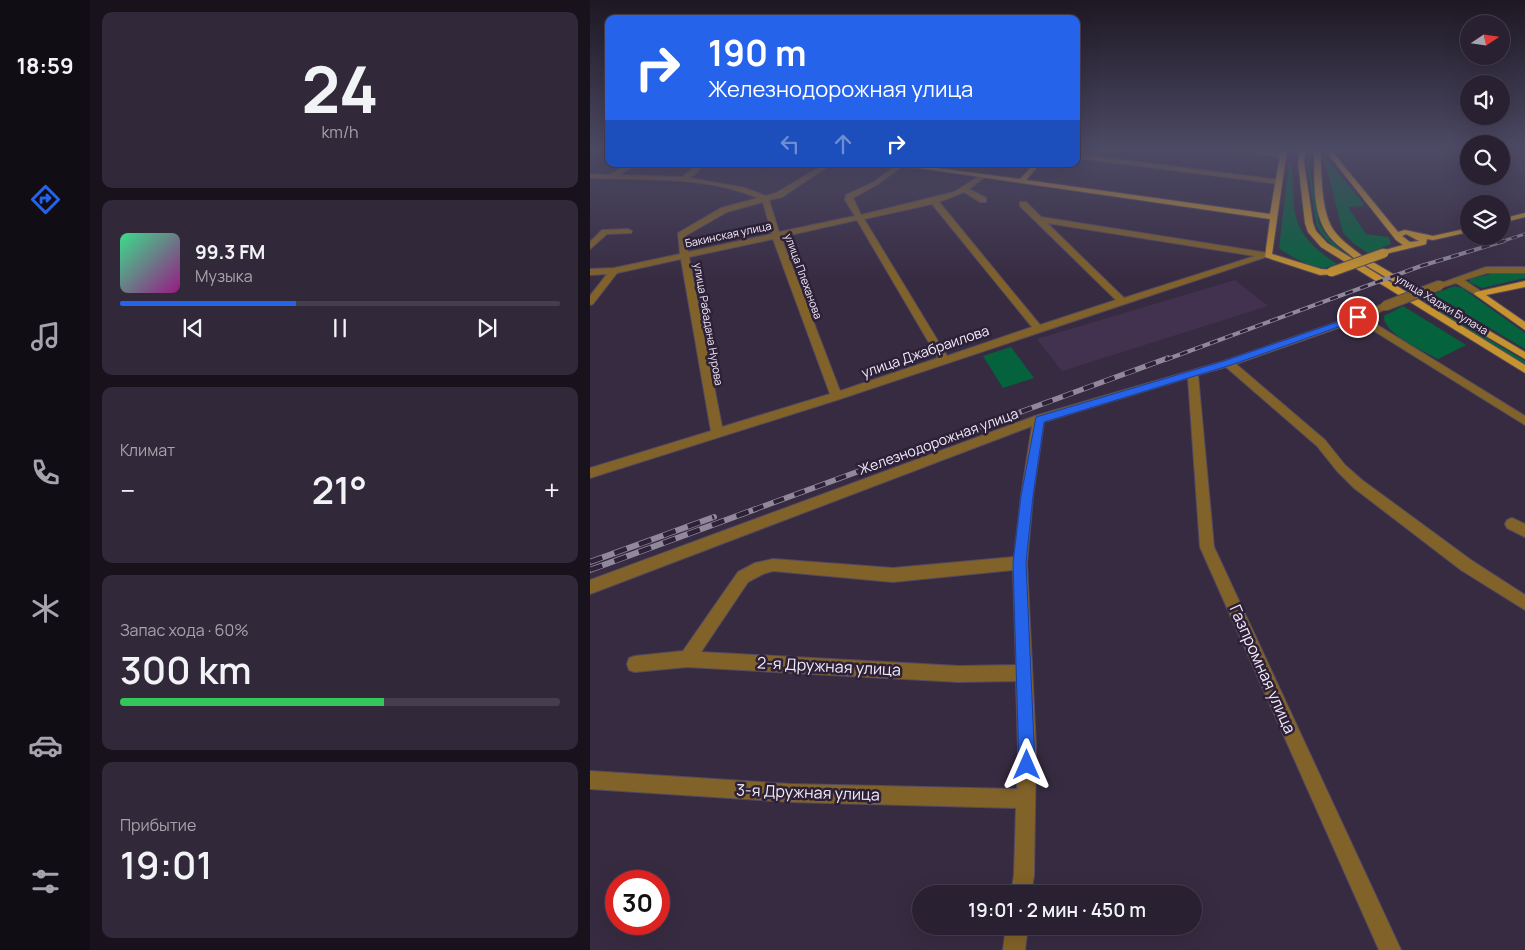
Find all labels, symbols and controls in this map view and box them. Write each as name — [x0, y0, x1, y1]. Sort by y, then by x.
north arrow — [1460, 15, 1510, 65]
map controls — [1460, 15, 1510, 245]
text: 190 m — [708, 29, 807, 77]
icon: right — [625, 35, 690, 100]
text: 24 — [302, 44, 378, 133]
text: 18:59 — [16, 51, 74, 81]
text: Железнодорожная улица — [708, 74, 973, 104]
button: sound — [1460, 75, 1510, 125]
text: km/h — [321, 121, 359, 143]
icon: left — [776, 130, 804, 158]
icon: ahead — [829, 130, 857, 158]
icon: right — [882, 130, 910, 158]
button: search — [1460, 135, 1510, 185]
icon: directions — [28, 182, 63, 217]
button: layers — [1460, 195, 1510, 245]
street label: Бакинская улица — [683, 218, 773, 250]
street label: улица Плеханова — [782, 231, 826, 321]
text: 99.3 FM — [195, 239, 265, 265]
street label: улица Рабадана Нурова — [691, 261, 727, 387]
text: Музыка — [195, 265, 253, 287]
street label: улица Хаджи Булача — [1393, 270, 1491, 338]
pin — [1337, 296, 1379, 338]
icon: arrive — [1344, 303, 1372, 331]
icon: previous — [179, 314, 207, 342]
icon: pause — [326, 314, 354, 342]
icon: next — [473, 314, 501, 342]
icon: music — [28, 319, 63, 354]
street label: улица Джабраилова — [859, 320, 991, 382]
street label: Железнодорожная улица — [855, 403, 1021, 479]
text: Климат — [120, 439, 175, 461]
icon: phone — [28, 455, 63, 490]
text: 21° — [312, 463, 367, 515]
text: − — [120, 471, 135, 509]
text: + — [544, 471, 560, 509]
icon: climate — [28, 591, 63, 626]
street label: Газпромная улица — [1225, 601, 1301, 737]
text: Запас хода · 60% — [120, 619, 249, 641]
text: 300 km — [120, 643, 252, 695]
street label: 2-я Дружная улица — [757, 651, 901, 681]
icon: car — [28, 728, 63, 763]
position arrow — [1000, 738, 1052, 790]
street label: 3-я Дружная улица — [736, 778, 880, 806]
text: Прибытие — [120, 814, 196, 836]
text: 19:01 — [120, 838, 213, 890]
icon: filters — [28, 864, 63, 899]
speed limit sign: 30 — [605, 870, 670, 935]
text: 19:01 · 2 мин · 450 m — [968, 897, 1146, 923]

